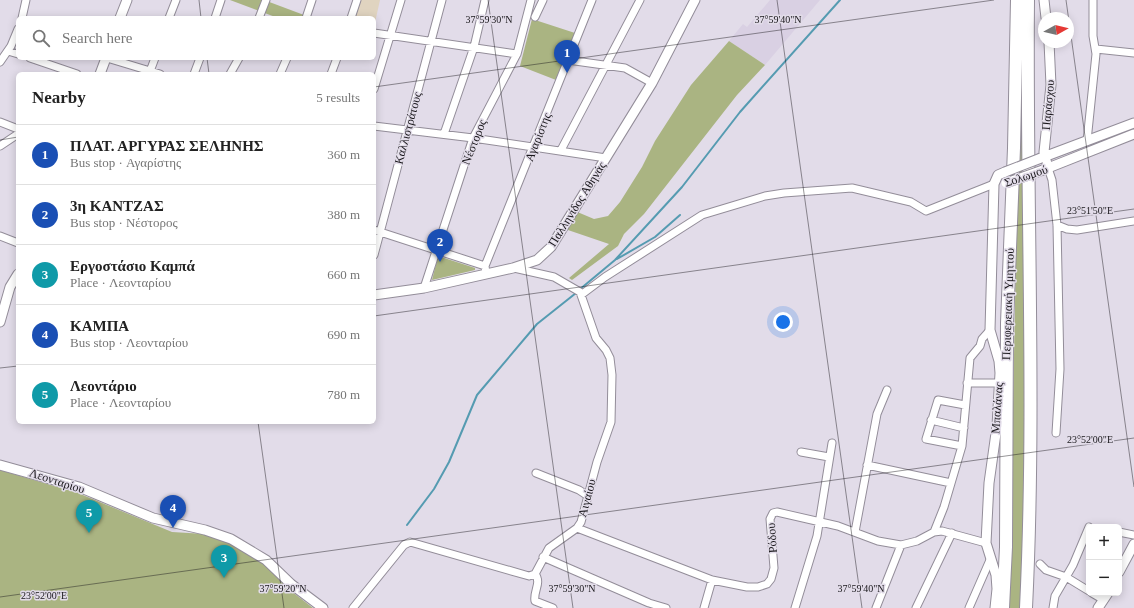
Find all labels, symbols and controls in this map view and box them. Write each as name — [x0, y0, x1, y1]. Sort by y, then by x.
north arrow — [1038, 12, 1074, 48]
text: 37°59'30"N — [465, 14, 513, 25]
text: 37°59'40"N — [754, 14, 802, 25]
search box — [16, 16, 376, 60]
icon: search — [30, 27, 52, 49]
text: Search here — [62, 30, 132, 46]
pin: 1 — [554, 40, 580, 73]
street label: Παράσχου — [1039, 79, 1057, 131]
text: Nearby — [32, 88, 86, 107]
text: 5 results — [316, 90, 360, 105]
street label: Καλλιστράτους — [392, 90, 424, 166]
street label: Αγαρίστης — [522, 111, 554, 163]
street label: Νέστορος — [459, 117, 490, 167]
text: ΠΛΑΤ. ΑΡΓΥΡΑΣ ΣΕΛΗΝΗΣ — [70, 138, 264, 154]
text: 1 — [42, 147, 48, 162]
text: 360 m — [327, 147, 360, 162]
text: Bus stop · Αγαρίστης — [70, 155, 181, 170]
street label: Παλληνίδος Αθηνάς — [545, 159, 609, 249]
street label: Σολωμού — [1002, 162, 1050, 190]
text: 3η ΚΑΝΤΖΑΣ — [70, 198, 164, 214]
text: 23°51'50"E — [1067, 205, 1113, 216]
text: 2 — [42, 207, 48, 222]
text: 380 m — [327, 207, 360, 222]
text: Bus stop · Νέστορος — [70, 215, 178, 230]
pin: 2 — [427, 229, 453, 262]
street label: Περιφερειακή Υμηττού — [999, 248, 1017, 360]
text: Εργοστάσιο Καμπά — [70, 258, 195, 274]
text: 3 — [42, 267, 48, 282]
text: 660 m — [327, 267, 360, 282]
text: Place · Λεονταρίου — [70, 275, 171, 290]
your location — [773, 312, 793, 332]
text: ΚΑΜΠΑ — [70, 318, 129, 334]
text: 4 — [42, 327, 48, 342]
text: 690 m — [327, 327, 360, 342]
text: Bus stop · Λεονταρίου — [70, 335, 188, 350]
text: Λεοντάριο — [70, 378, 137, 394]
street label: Μπαλάνας — [988, 382, 1006, 434]
text: 5 — [42, 387, 48, 402]
text: 780 m — [327, 387, 360, 402]
text: Place · Λεονταρίου — [70, 395, 171, 410]
text: 23°52'00"E — [1067, 434, 1113, 445]
street label: Λεονταρίου — [28, 465, 87, 497]
street label: Αιγαίου — [575, 477, 599, 518]
pin: 4 — [160, 495, 186, 528]
pin: 5 — [76, 500, 102, 533]
street label: Ρόδου — [764, 522, 780, 554]
map controls — [1086, 524, 1122, 596]
button: + — [1086, 524, 1122, 560]
pin: 3 — [211, 545, 237, 578]
button: − — [1086, 560, 1122, 596]
text: 37°59'20"N — [259, 583, 307, 594]
text: 37°59'30"N — [548, 583, 596, 594]
text: 37°59'40"N — [837, 583, 885, 594]
text: 23°52'00"E — [21, 590, 67, 601]

